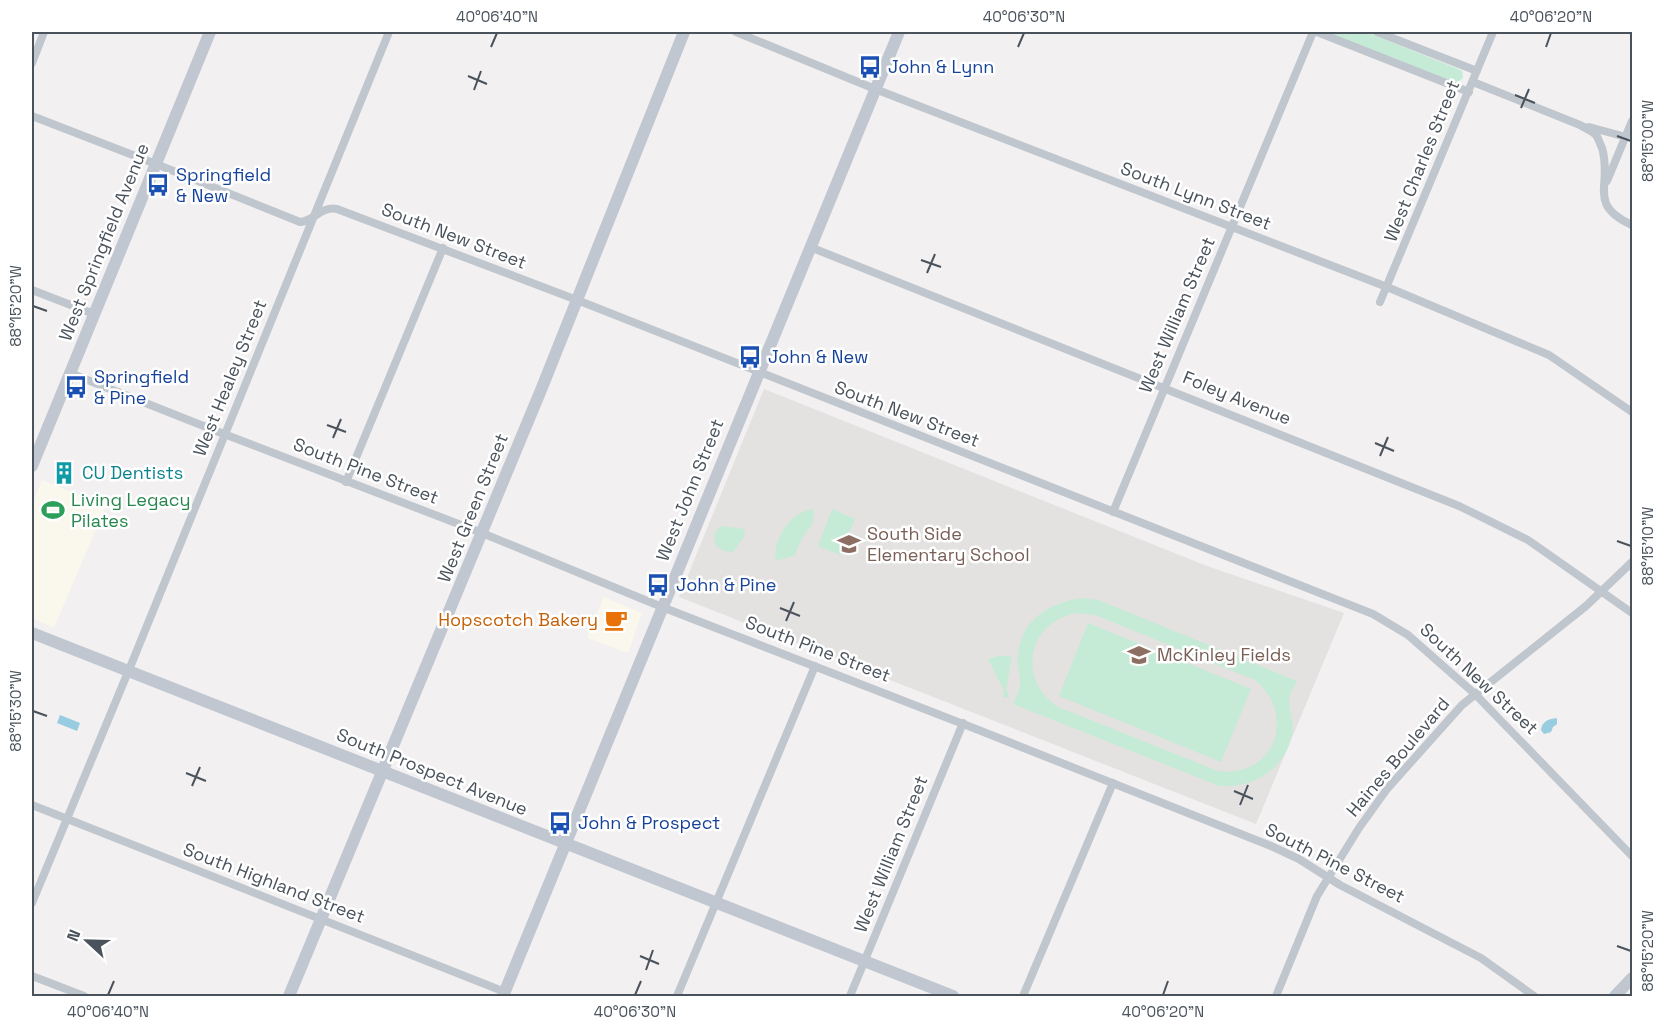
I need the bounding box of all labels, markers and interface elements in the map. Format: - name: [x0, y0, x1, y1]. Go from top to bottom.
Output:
- text: 40°06'40"N: [456, 7, 538, 26]
- text: 40°06'30"N: [983, 7, 1065, 26]
- text: 40°06'20"N: [1510, 7, 1592, 26]
- bus stop icon: John & Lynn: [857, 54, 883, 80]
- place label: John & Lynn: [888, 55, 994, 78]
- street label: West Charles Street: [1379, 77, 1464, 245]
- text: 88°15'00"W: [1638, 100, 1657, 182]
- street label: West Springfield Avenue: [53, 140, 154, 344]
- street label: South Lynn Street: [1118, 156, 1275, 235]
- place label: Springfield & New: [176, 163, 271, 207]
- bus stop icon: Springfield & New: [145, 172, 171, 198]
- street label: South New Street: [378, 197, 530, 274]
- street label: West William Street: [1133, 233, 1220, 396]
- text: 88°15'20"W: [6, 265, 25, 347]
- street label: West Healey Street: [188, 296, 271, 459]
- bus stop icon: John & New: [737, 344, 763, 370]
- place label: John & New: [768, 345, 868, 368]
- place label: Springfield & Pine: [94, 365, 189, 409]
- street label: Foley Avenue: [1180, 365, 1295, 430]
- bus stop icon: Springfield & Pine: [63, 374, 89, 400]
- street label: South New Street: [831, 375, 983, 452]
- street label: West John Street: [651, 415, 729, 564]
- street label: West Green Street: [432, 430, 513, 586]
- street label: South Pine Street: [290, 432, 442, 509]
- building icon: CU Dentists: [51, 460, 77, 486]
- place label: CU Dentists: [82, 461, 183, 484]
- place label: Living Legacy Pilates: [71, 488, 190, 532]
- sports icon: Living Legacy Pilates: [40, 497, 66, 523]
- text: 88°15'10"W: [1638, 507, 1657, 585]
- place label: South Side Elementary School: [867, 522, 1030, 566]
- school or university icon: South Side Elementary School: [836, 531, 862, 557]
- bus stop icon: John & Pine: [645, 572, 671, 598]
- place label: John & Pine: [676, 573, 776, 596]
- cafe icon: Hopscotch Bakery: [603, 607, 629, 633]
- place label: Hopscotch Bakery: [438, 608, 598, 631]
- street label: South Pine Street: [742, 610, 894, 687]
- street label: South New Street: [1415, 618, 1543, 739]
- school or university icon: McKinley Fields: [1126, 642, 1152, 668]
- place label: McKinley Fields: [1157, 643, 1291, 666]
- text: 88°15'30"W: [6, 670, 25, 752]
- street label: Haines Boulevard: [1341, 692, 1454, 821]
- street label: South Prospect Avenue: [333, 723, 531, 820]
- street label: West William Street: [849, 772, 932, 936]
- bus stop icon: John & Prospect: [547, 810, 573, 836]
- place label: John & Prospect: [578, 811, 720, 834]
- street label: South Pine Street: [1262, 817, 1409, 908]
- street label: South Highland Street: [180, 837, 368, 928]
- text: 88°15'20"W: [1638, 910, 1657, 992]
- north arrow: [57, 911, 117, 971]
- text: N: [62, 927, 85, 944]
- text: 40°06'40"N: [67, 1002, 149, 1021]
- text: 40°06'30"N: [594, 1002, 676, 1021]
- text: 40°06'20"N: [1122, 1002, 1204, 1021]

